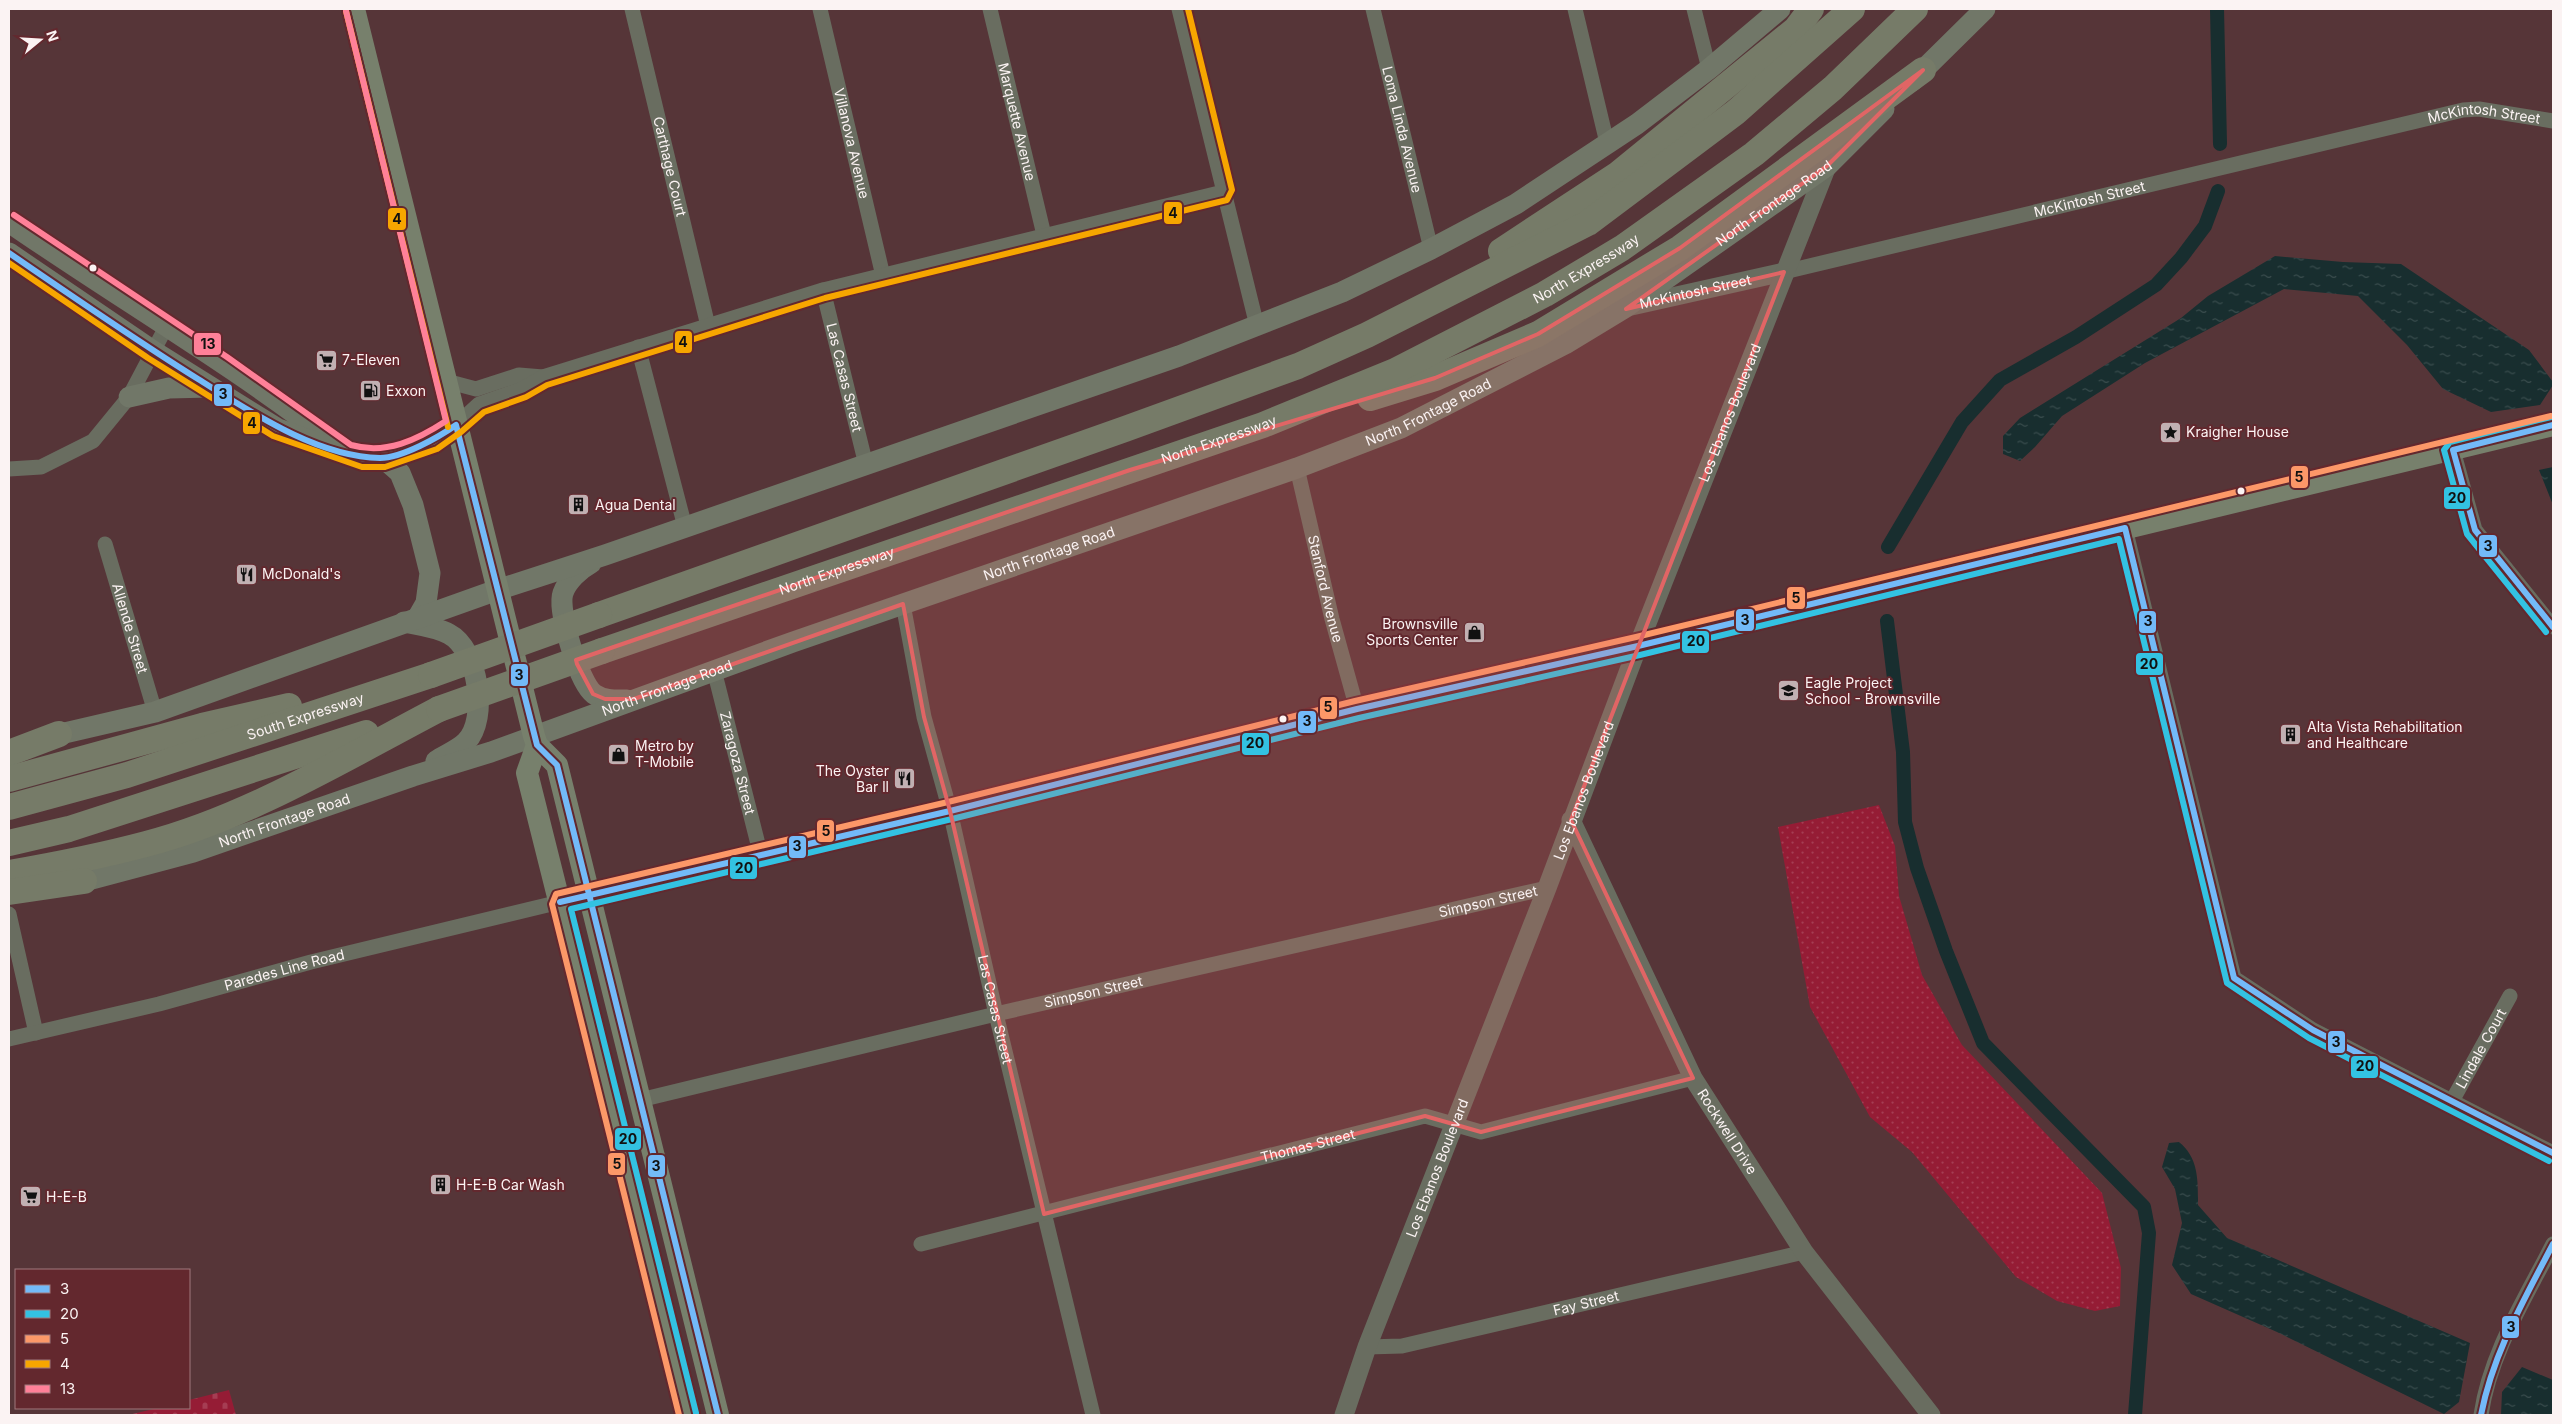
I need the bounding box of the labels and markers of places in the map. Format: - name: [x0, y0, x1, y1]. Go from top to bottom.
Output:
- unlabelled marker: [88, 263, 98, 273]
- supermarket icon: 7-Eleven: [314, 348, 338, 372]
- place label: 7-Eleven: [342, 351, 400, 368]
- fuel station icon: Exxon: [358, 379, 382, 403]
- place label: Exxon: [386, 382, 426, 399]
- place icon: Kraigher House: [2158, 420, 2182, 444]
- place label: Kraigher House: [2186, 423, 2289, 440]
- unlabelled marker: [2236, 486, 2246, 496]
- building icon: Agua Dental: [567, 493, 591, 517]
- place label: Agua Dental: [595, 496, 676, 513]
- restaurant icon: McDonald's: [234, 562, 258, 586]
- place label: McDonald's: [262, 565, 341, 582]
- place label: Brownsville Sports Center: [1366, 615, 1458, 648]
- shop icon: Brownsville Sports Center: [1462, 620, 1486, 644]
- place label: Eagle Project School - Brownsville: [1805, 674, 1940, 707]
- school or university icon: Eagle Project School - Brownsville: [1777, 679, 1801, 703]
- unlabelled marker: [1278, 714, 1288, 724]
- place label: Alta Vista Rehabilitation and Healthcare: [2307, 718, 2463, 751]
- building icon: Alta Vista Rehabilitation and Healthcare: [2279, 723, 2303, 747]
- place label: Metro by T-Mobile: [635, 737, 694, 770]
- shop icon: Metro by T-Mobile: [607, 742, 631, 766]
- place label: The Oyster Bar ll: [816, 762, 889, 795]
- restaurant icon: The Oyster Bar ll: [893, 767, 917, 791]
- building icon: H-E-B Car Wash: [428, 1173, 452, 1197]
- place label: H-E-B Car Wash: [456, 1176, 565, 1193]
- supermarket icon: H-E-B: [18, 1185, 42, 1209]
- place label: H-E-B: [46, 1188, 87, 1205]

